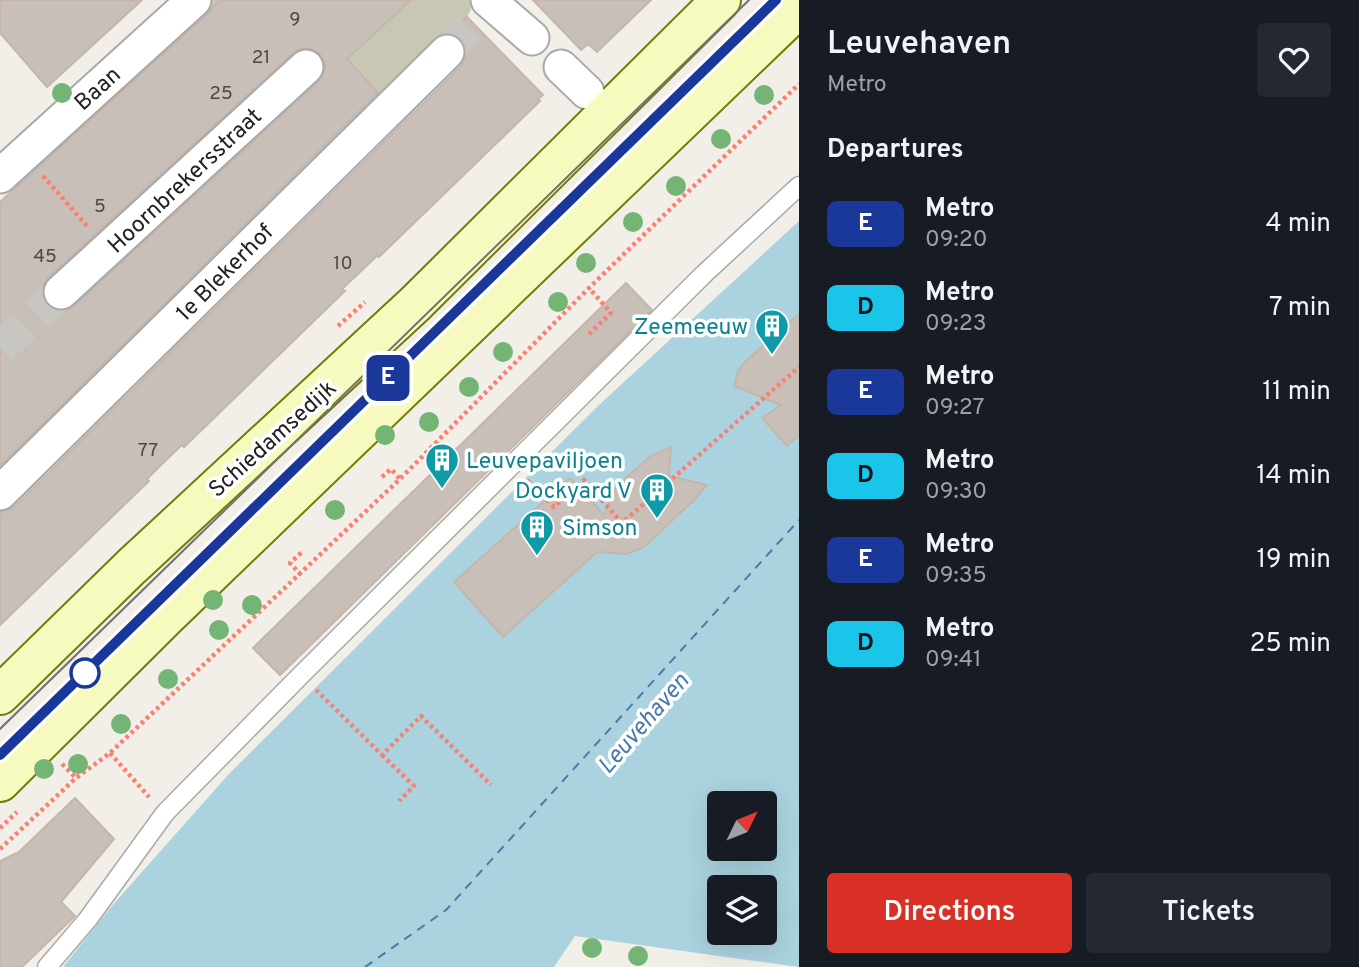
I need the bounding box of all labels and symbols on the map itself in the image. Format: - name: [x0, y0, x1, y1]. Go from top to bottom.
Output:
- house number: 9: [289, 8, 301, 32]
- house number: 21: [252, 46, 270, 70]
- street label: Baan: [69, 61, 128, 118]
- house number: 25: [209, 82, 233, 106]
- street label: Hoornbrekersstraat: [102, 103, 269, 261]
- house number: 5: [94, 195, 106, 219]
- street label: 1e Blekerhof: [171, 219, 281, 329]
- house number: 45: [33, 245, 57, 269]
- house number: 10: [333, 252, 353, 276]
- building icon: Zeemeeuw: [753, 307, 791, 356]
- place label: Zeemeeuw: [634, 314, 748, 343]
- line badge: E: [365, 355, 411, 401]
- street label: Schiedamsedijk: [204, 375, 344, 505]
- house number: 77: [138, 439, 158, 463]
- building icon: Leuvepaviljoen: [423, 441, 461, 490]
- place label: Leuvepaviljoen: [466, 448, 623, 477]
- building icon: Dockyard V: [638, 471, 676, 520]
- place label: Dockyard V: [515, 478, 632, 507]
- building icon: Simson: [518, 508, 556, 557]
- place label: Simson: [562, 515, 637, 544]
- unlabelled marker: [70, 658, 100, 688]
- water label: Leuvehaven: [592, 668, 697, 781]
- north arrow: [707, 791, 777, 861]

